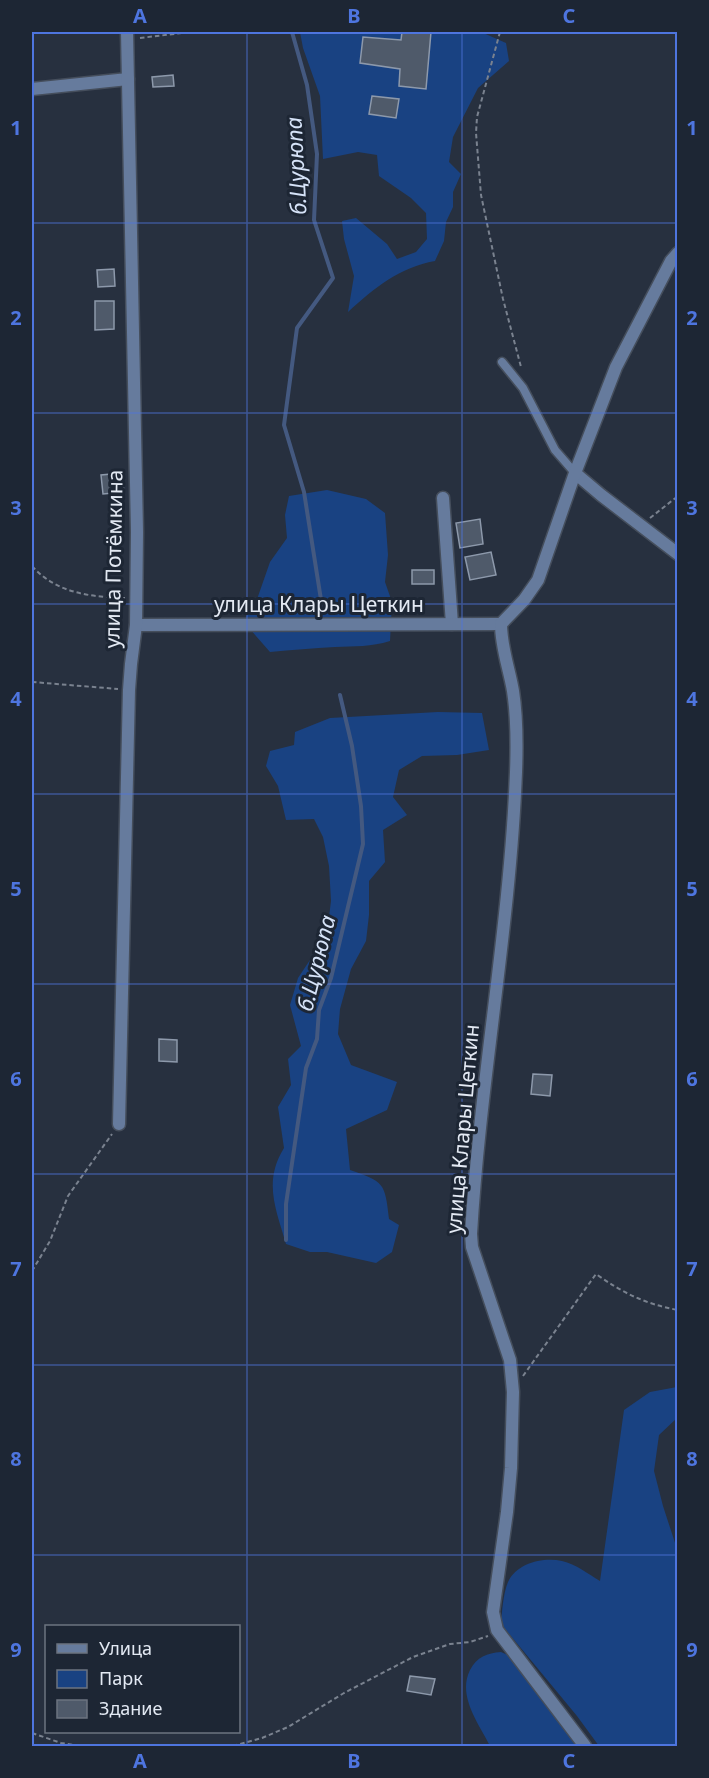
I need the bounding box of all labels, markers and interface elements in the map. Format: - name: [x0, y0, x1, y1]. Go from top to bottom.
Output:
- text: A: [133, 2, 147, 29]
- text: B: [347, 2, 361, 29]
- text: C: [563, 2, 576, 29]
- text: 1: [10, 114, 22, 141]
- text: 1: [686, 114, 698, 141]
- water label: б.Цурюпа: [277, 116, 313, 216]
- text: 2: [10, 304, 22, 331]
- text: 2: [686, 304, 698, 331]
- street label: улица Потёмкина: [97, 469, 129, 649]
- text: 3: [10, 494, 22, 521]
- text: 3: [686, 494, 698, 521]
- street label: улица Клары Цеткин: [214, 590, 424, 618]
- text: 4: [10, 685, 22, 712]
- text: 4: [686, 685, 698, 712]
- text: 5: [10, 875, 22, 902]
- text: 5: [686, 875, 698, 902]
- water label: б.Цурюпа: [289, 911, 341, 1014]
- street label: улица Клары Цеткин: [439, 1023, 485, 1235]
- text: 6: [10, 1065, 22, 1092]
- text: 6: [686, 1065, 698, 1092]
- text: 7: [10, 1255, 22, 1282]
- text: 7: [686, 1255, 698, 1282]
- text: 8: [10, 1445, 22, 1472]
- text: 8: [686, 1445, 698, 1472]
- legend: [45, 1625, 240, 1733]
- text: 9: [10, 1636, 22, 1663]
- text: Улица: [99, 1636, 152, 1660]
- text: 9: [686, 1636, 698, 1663]
- text: Парк: [99, 1666, 143, 1690]
- text: Здание: [99, 1696, 163, 1720]
- text: A: [133, 1747, 147, 1774]
- text: B: [347, 1747, 361, 1774]
- text: C: [563, 1747, 576, 1774]

